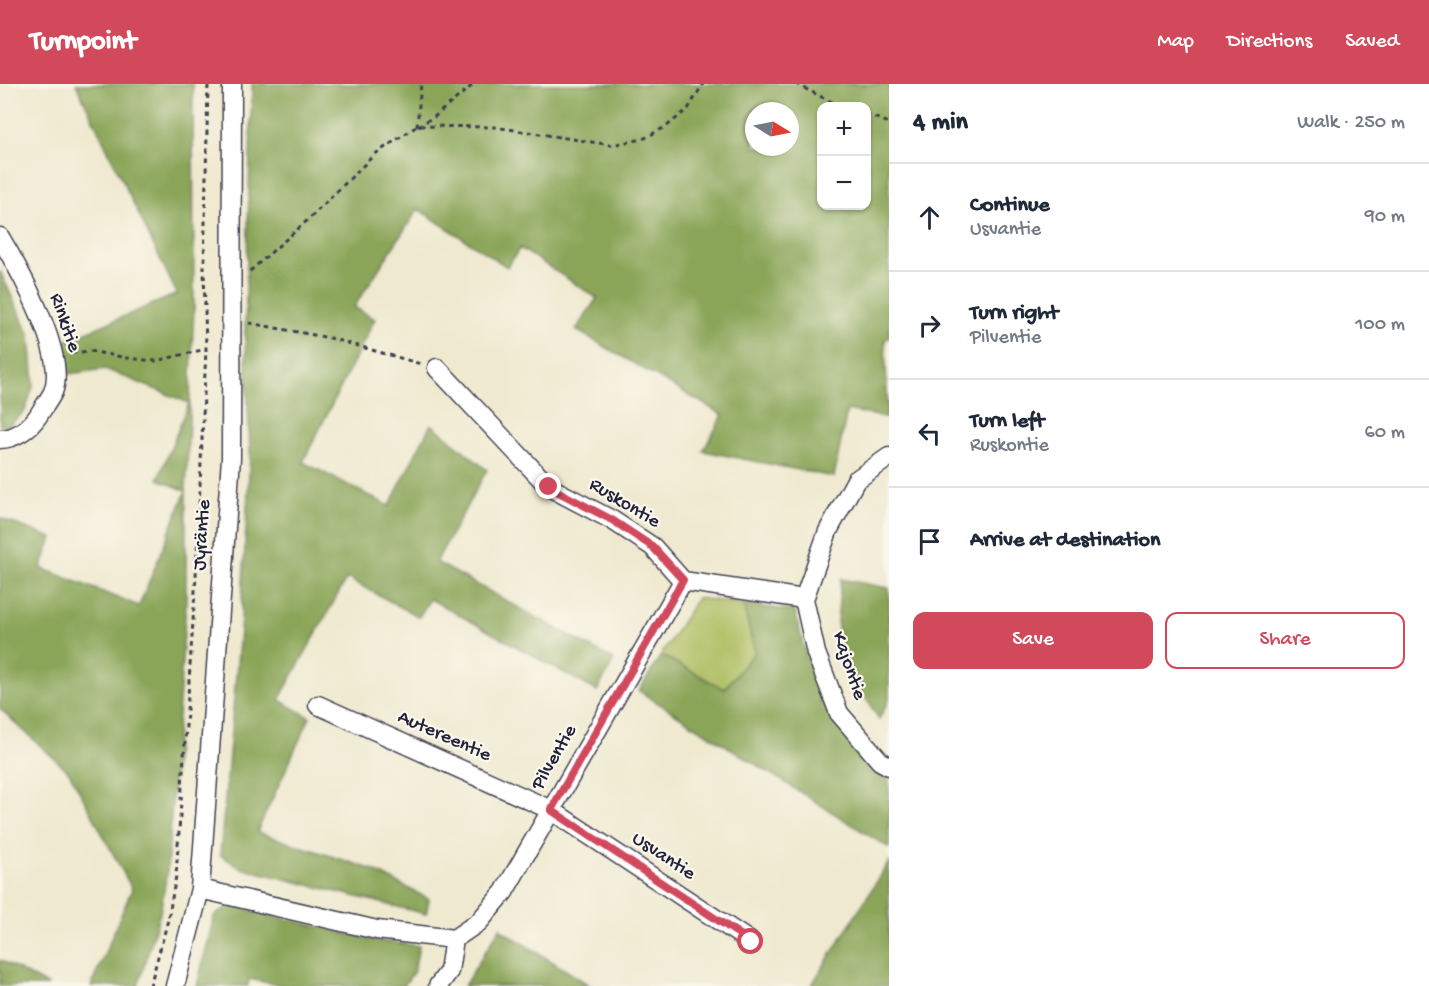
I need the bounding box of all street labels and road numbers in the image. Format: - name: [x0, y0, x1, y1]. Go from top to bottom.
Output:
- street label: Rinkitie: [43, 291, 85, 356]
- street label: Ruskontie: [584, 474, 664, 535]
- street label: Jyräntie: [189, 498, 217, 571]
- street label: Kajontie: [826, 629, 871, 704]
- street label: Autereentie: [394, 706, 495, 768]
- street label: Pilventie: [527, 721, 583, 795]
- street label: Usvantie: [627, 828, 700, 886]

